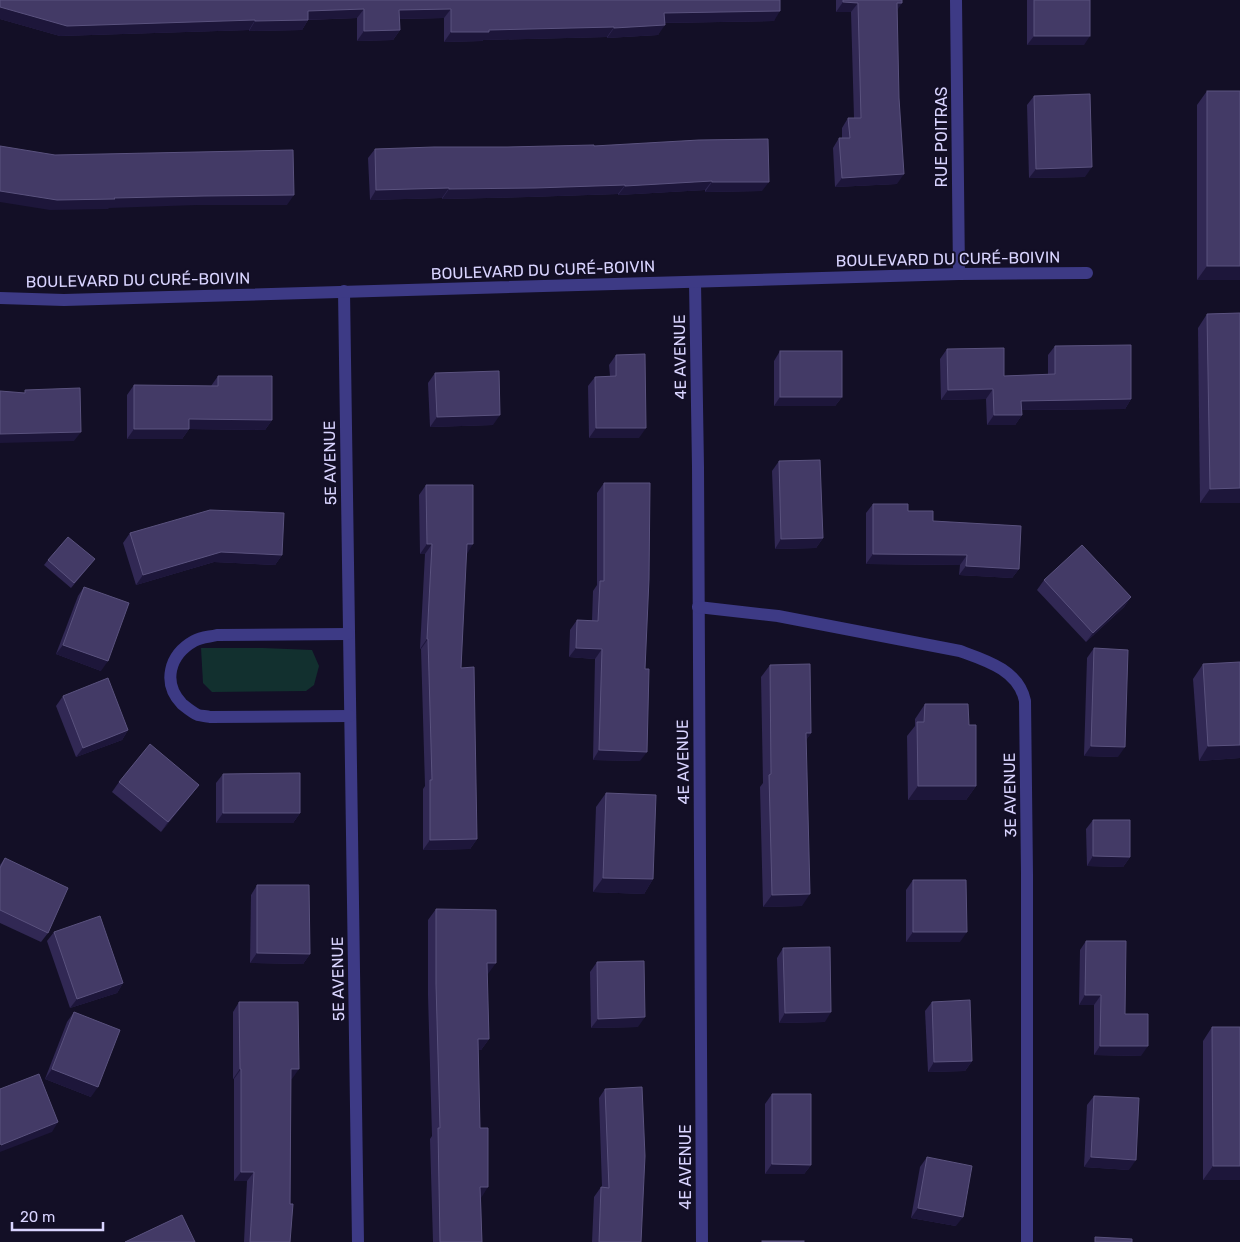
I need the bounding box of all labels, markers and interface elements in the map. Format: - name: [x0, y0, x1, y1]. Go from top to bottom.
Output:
- street label: RUE POITRAS: [932, 86, 951, 188]
- street label: BOULEVARD DU CURÉ-BOIVIN: [836, 248, 1060, 270]
- street label: BOULEVARD DU CURÉ-BOIVIN: [430, 257, 656, 283]
- street label: BOULEVARD DU CURÉ-BOIVIN: [26, 269, 250, 291]
- street label: 4E AVENUE: [670, 314, 690, 400]
- street label: 5E AVENUE: [320, 420, 340, 506]
- street label: 4E AVENUE: [673, 719, 693, 805]
- street label: 3E AVENUE: [1000, 752, 1020, 838]
- street label: 5E AVENUE: [328, 936, 348, 1022]
- street label: 4E AVENUE: [676, 1124, 695, 1210]
- scale bar: [12, 1200, 104, 1232]
- text: 20 m: [20, 1208, 55, 1226]

